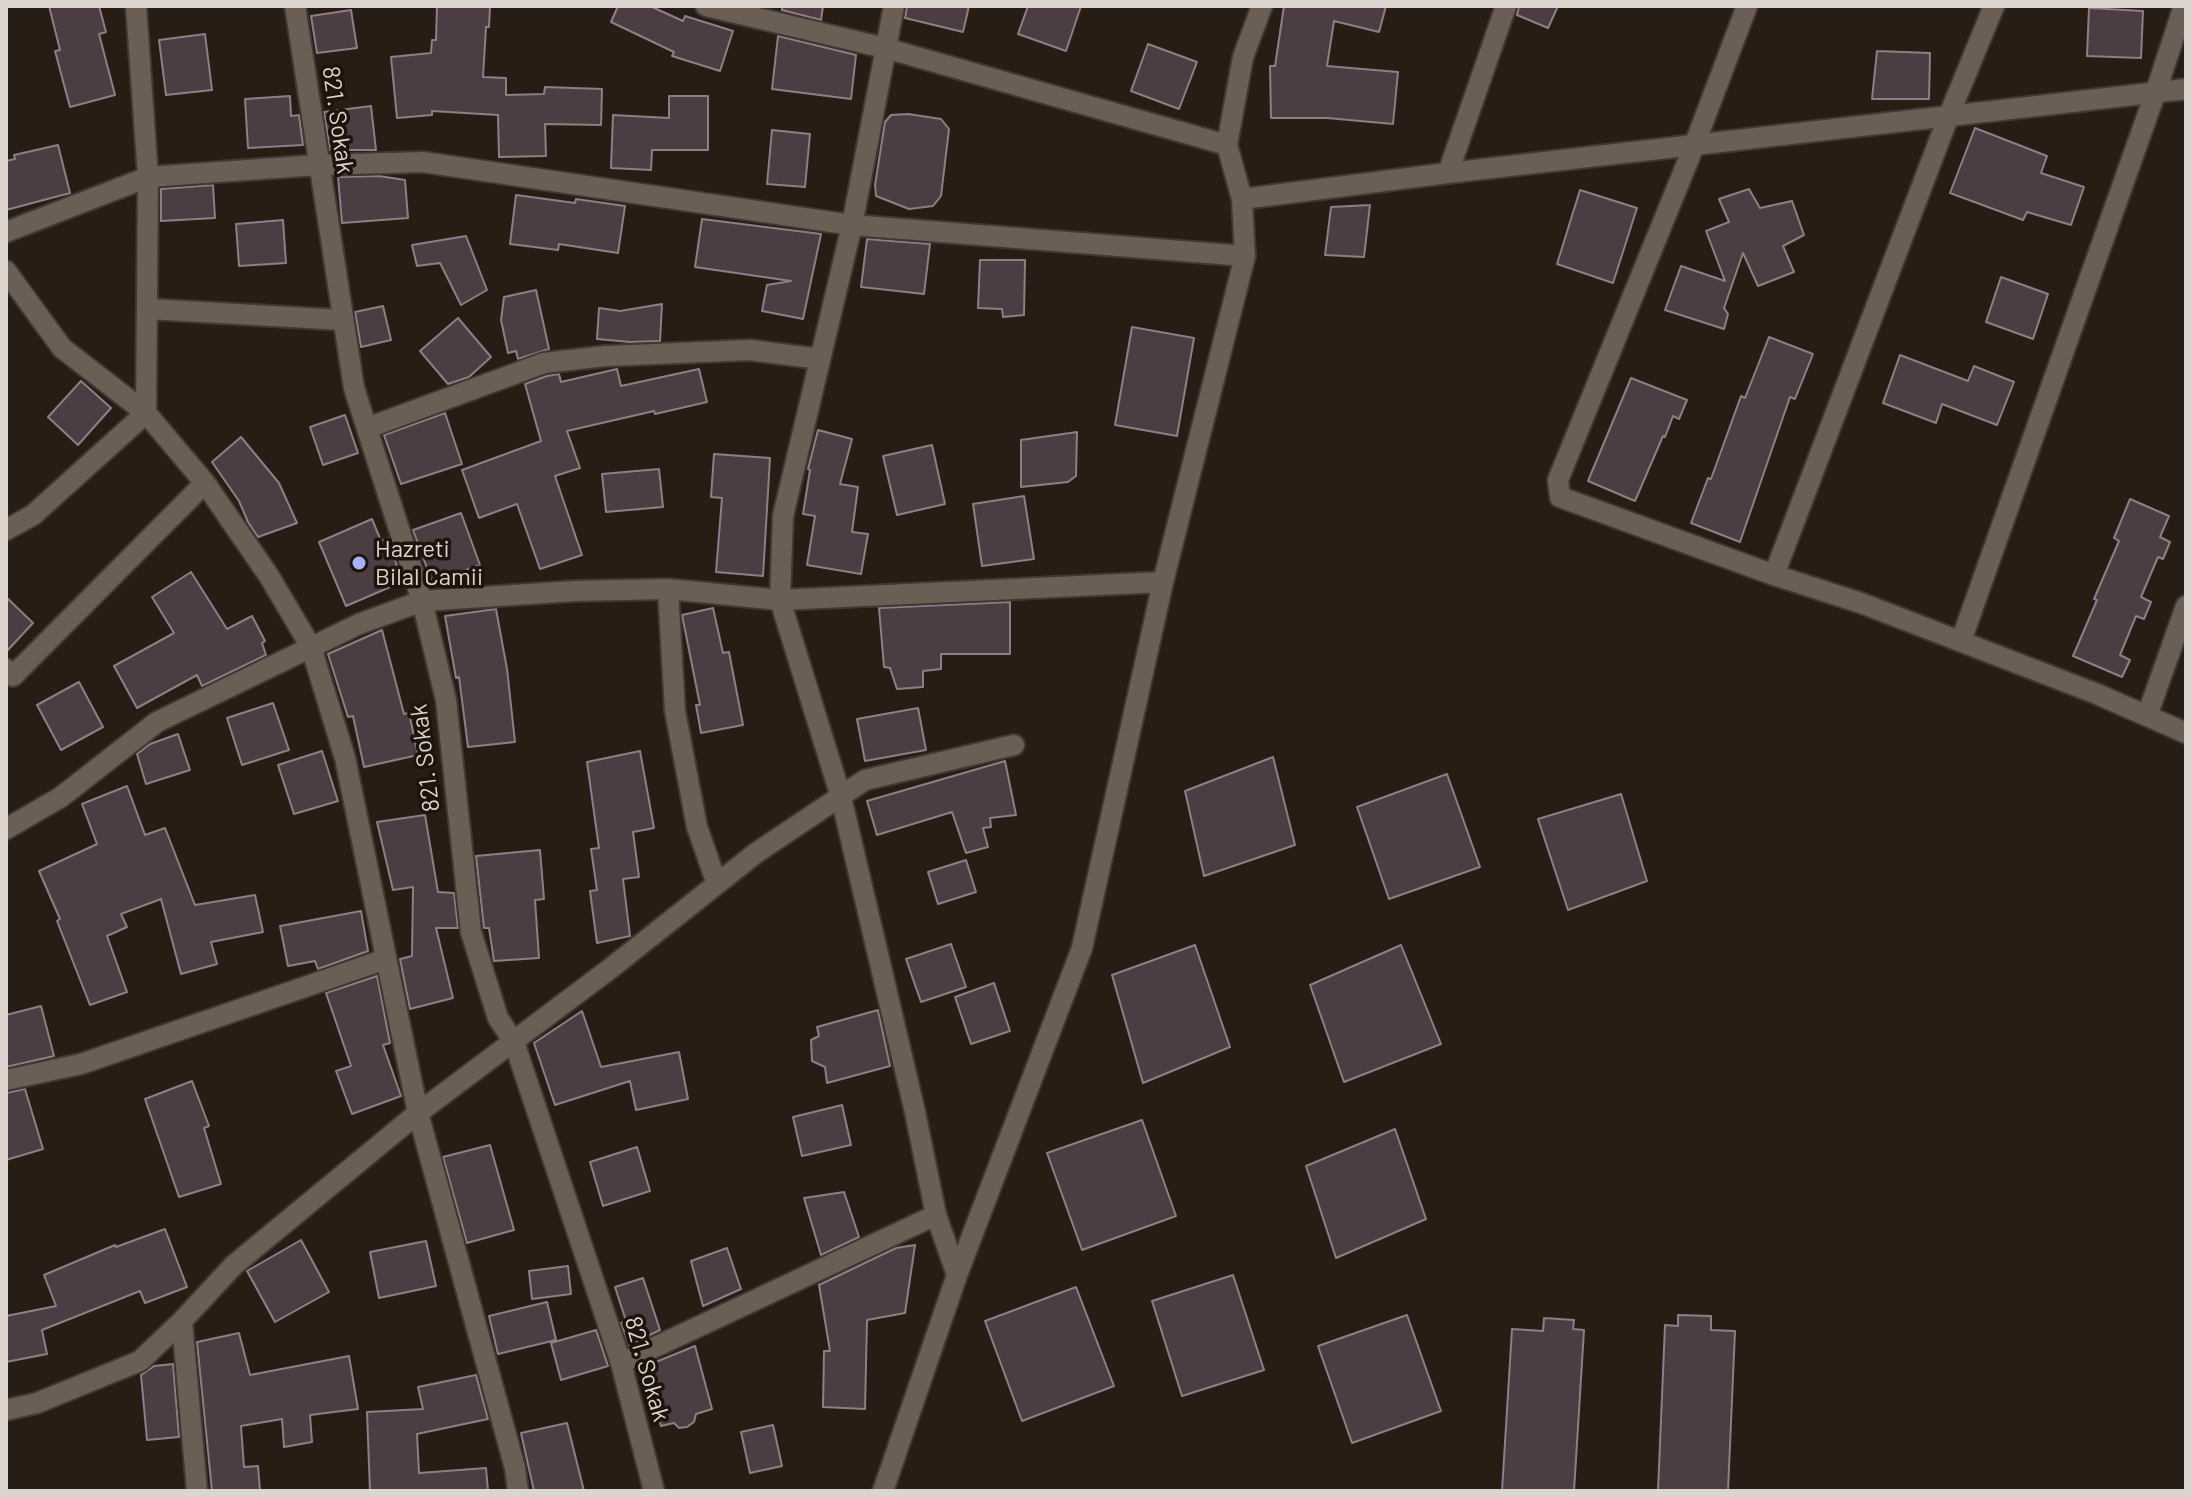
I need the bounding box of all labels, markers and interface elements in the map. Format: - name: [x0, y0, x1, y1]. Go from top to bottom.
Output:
- street label: 821. Sokak: [316, 64, 360, 176]
- place label: Hazreti Bilal Camii: [375, 535, 483, 591]
- marker: Hazreti Bilal Camii: [350, 554, 368, 572]
- street label: 821. Sokak: [404, 703, 446, 813]
- street label: 821. Sokak: [618, 1313, 676, 1425]

